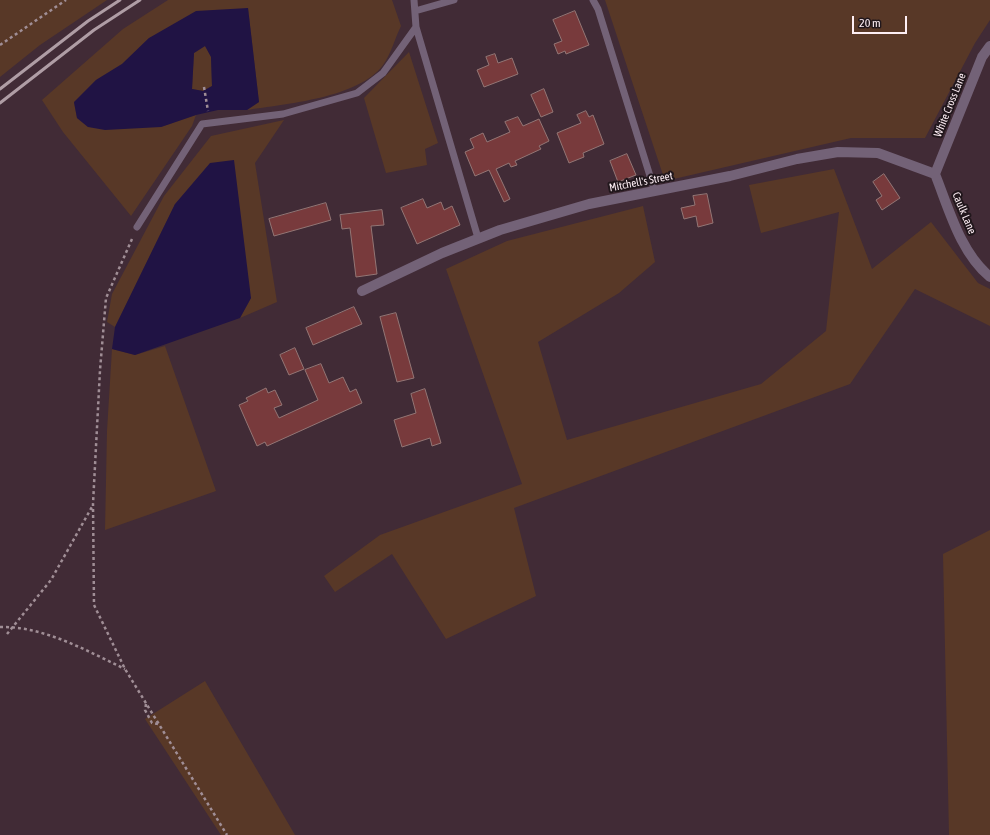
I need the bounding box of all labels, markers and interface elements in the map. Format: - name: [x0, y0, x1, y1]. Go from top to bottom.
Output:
- scale bar: [854, 8, 909, 34]
- text: 20 m: [859, 16, 881, 30]
- street label: White Cross Lane: [931, 71, 969, 139]
- street label: Mitchell's Street: [608, 169, 674, 195]
- street label: Caulk Lane: [949, 190, 979, 236]

